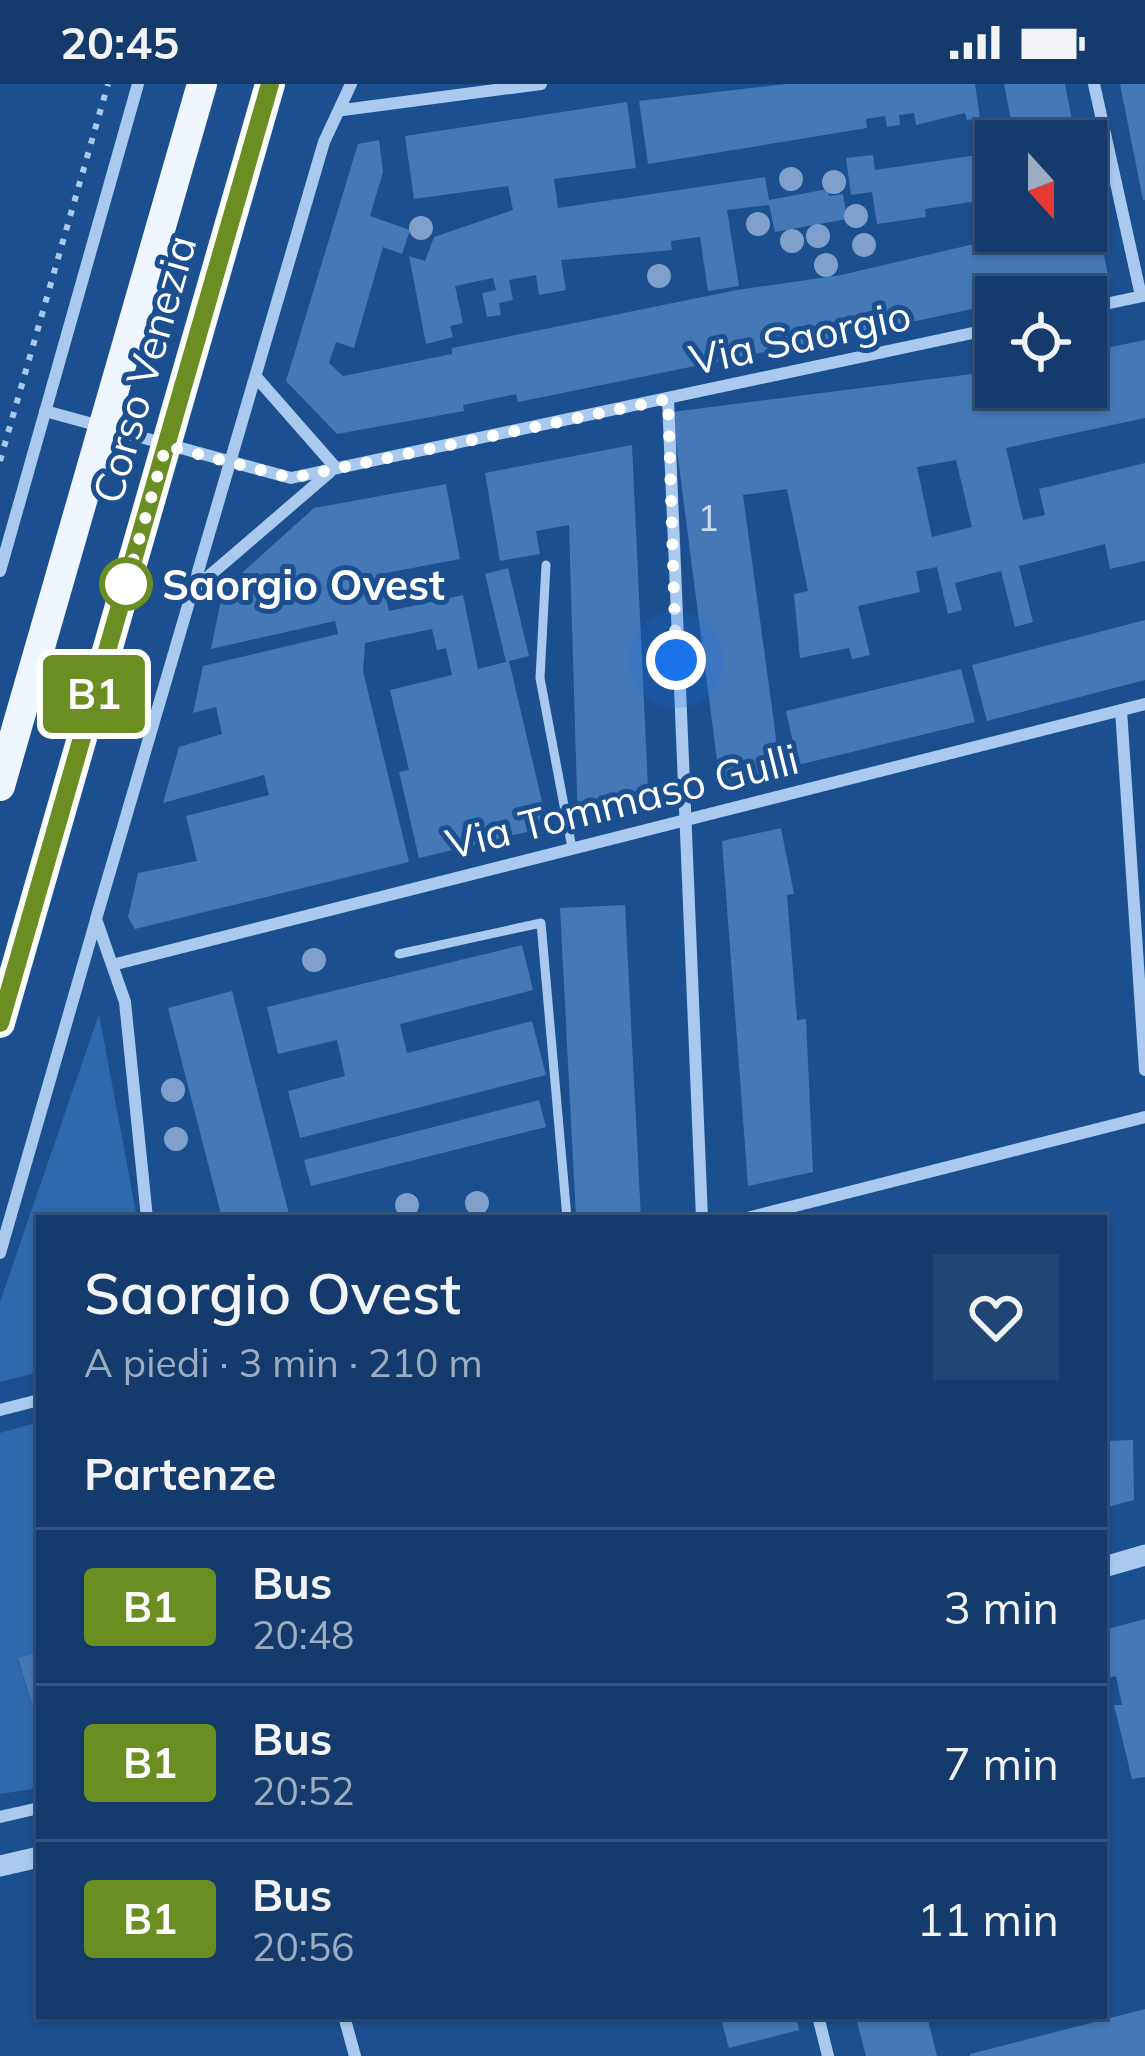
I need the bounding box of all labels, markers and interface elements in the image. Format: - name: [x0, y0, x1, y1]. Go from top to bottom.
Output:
- text: 20:45: [60, 14, 179, 70]
- north arrow: [975, 120, 1107, 252]
- map controls: [975, 120, 1107, 408]
- street label: Corso Venezia: [80, 229, 208, 509]
- button: locate: [975, 276, 1107, 408]
- street label: Via Saorgio: [684, 288, 916, 386]
- house number: 1: [697, 495, 719, 540]
- place label: Saorgio Ovest: [162, 558, 445, 611]
- marker: Saorgio Ovest: [101, 559, 151, 609]
- your location: [646, 630, 706, 690]
- line badge: B1: [40, 655, 148, 733]
- text: B1: [67, 667, 121, 720]
- street label: Via Tommaso Gulli: [440, 732, 804, 870]
- button: heart: [933, 1254, 1059, 1380]
- text: Saorgio Ovest: [84, 1257, 461, 1328]
- text: A piedi · 3 min · 210 m: [84, 1338, 483, 1387]
- text: Partenze: [84, 1445, 276, 1501]
- text: Bus: [252, 1554, 332, 1610]
- text: 3 min: [944, 1579, 1059, 1635]
- text: B1: [123, 1580, 177, 1633]
- text: 20:48: [252, 1610, 355, 1659]
- text: Bus: [252, 1710, 332, 1766]
- text: 7 min: [944, 1735, 1059, 1791]
- text: B1: [123, 1736, 177, 1789]
- text: 20:52: [252, 1766, 355, 1815]
- text: Bus: [252, 1866, 332, 1922]
- text: 11 min: [917, 1891, 1059, 1947]
- text: B1: [123, 1892, 177, 1945]
- text: 20:56: [252, 1922, 355, 1971]

